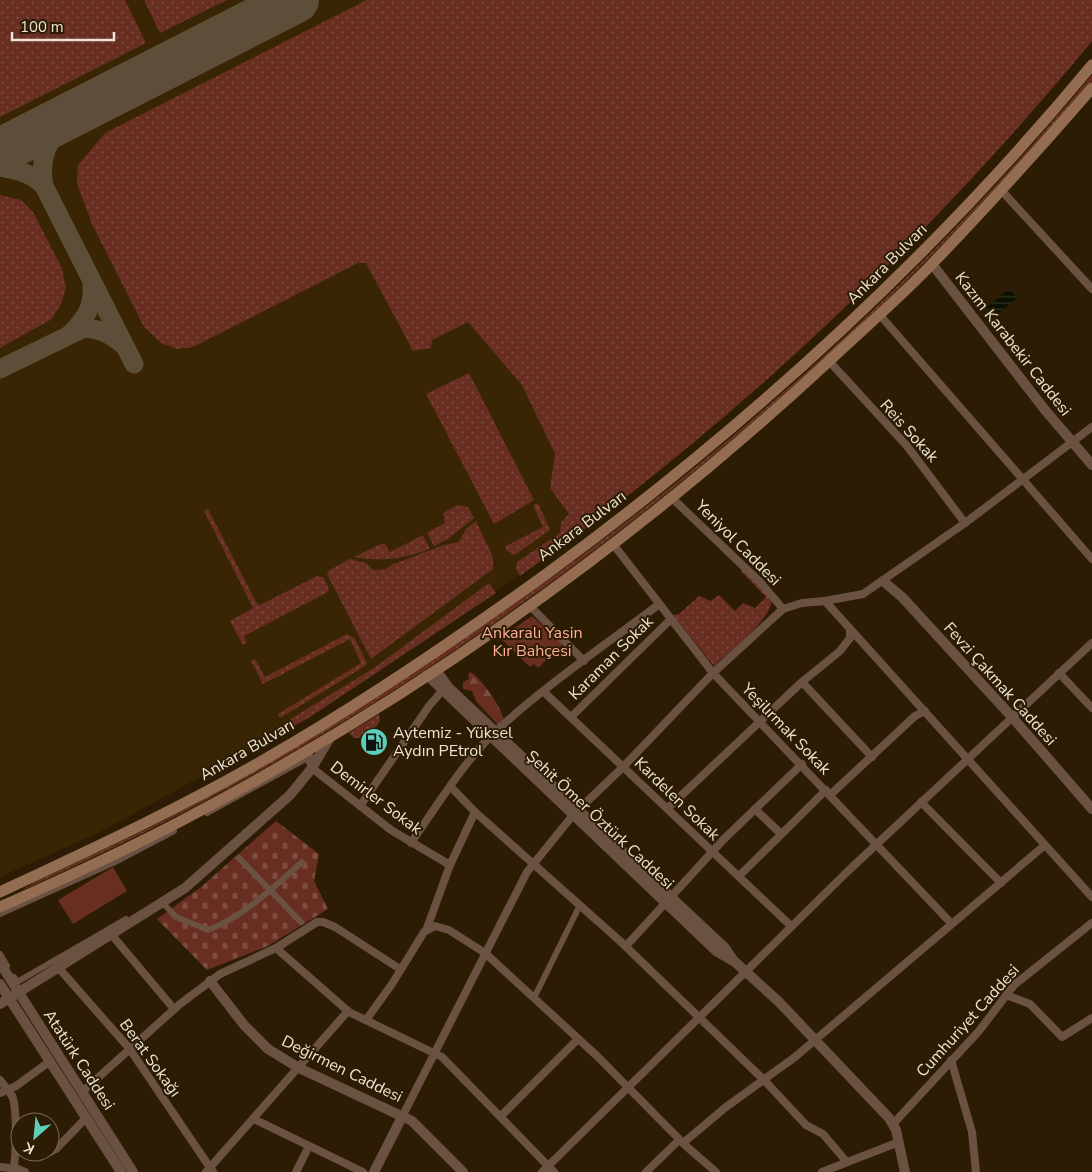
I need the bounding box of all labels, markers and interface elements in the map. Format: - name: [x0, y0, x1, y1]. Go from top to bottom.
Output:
- scale bar: [12, 10, 115, 42]
- text: 100 m: [20, 17, 64, 37]
- street label: Ankara Bulvarı: [842, 219, 932, 309]
- street label: Kazım Karabekir Caddesi: [950, 267, 1076, 421]
- street label: Reis Sokak: [875, 395, 944, 468]
- street label: Ankara Bulvarı: [533, 485, 631, 567]
- street label: Yeniyol Caddesi: [690, 495, 786, 591]
- street label: Karaman Sokak: [564, 610, 659, 705]
- street label: Fevzi Çakmak Caddesi: [939, 618, 1061, 750]
- park label: Ankaralı Yasin Kır Bahçesi: [481, 622, 583, 662]
- street label: Yeşilırmak Sokak: [736, 678, 836, 780]
- street label: Ankara Bulvarı: [196, 714, 298, 786]
- place label: Aytemiz - Yüksel Aydın PEtrol: [393, 722, 513, 762]
- fuel station icon: Aytemiz - Yüksel Aydın PEtrol: [359, 727, 389, 757]
- street label: Şehit Ömer Öztürk Caddesi: [521, 746, 679, 894]
- street label: Kardelen Sokak: [629, 752, 725, 846]
- street label: Demirler Sokak: [326, 756, 427, 840]
- street label: Cumhuriyet Caddesi: [911, 960, 1025, 1082]
- street label: Atatürk Caddesi: [38, 1006, 120, 1114]
- street label: Berat Sokağı: [114, 1015, 186, 1101]
- street label: Değirmen Caddesi: [278, 1030, 406, 1108]
- north arrow: [10, 1112, 60, 1162]
- text: K: [20, 1137, 38, 1159]

